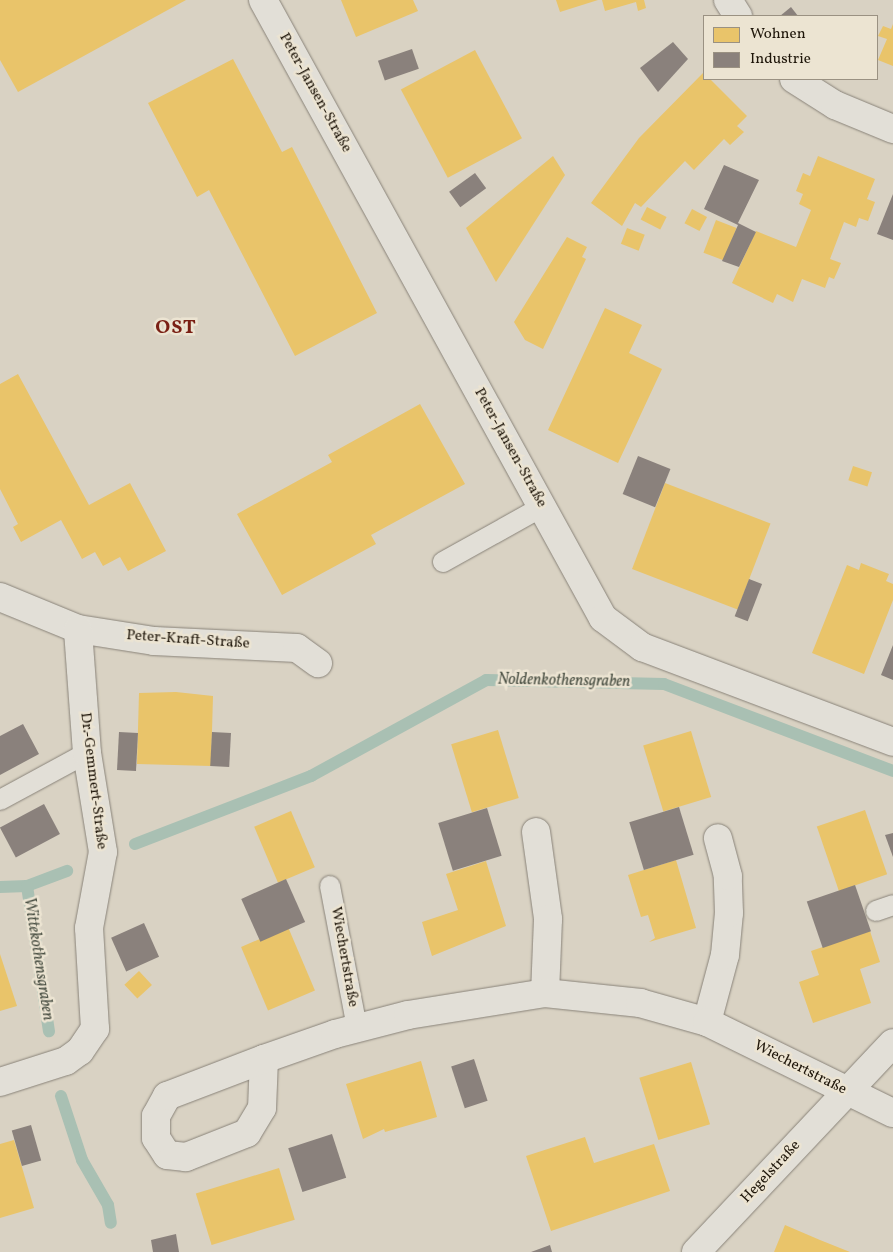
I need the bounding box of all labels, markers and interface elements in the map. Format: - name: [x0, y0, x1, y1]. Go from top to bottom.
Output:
- legend: [703, 15, 878, 80]
- text: Wohnen: [750, 24, 806, 45]
- street label: Peter-Jansen-Straße: [275, 30, 355, 156]
- text: Industrie: [750, 49, 811, 70]
- district label: OST: [155, 316, 197, 340]
- street label: Peter-Jansen-Straße: [470, 385, 550, 511]
- street label: Peter-Kraft-Straße: [126, 627, 250, 653]
- water label: Noldenkothensgraben: [498, 670, 630, 692]
- street label: Dr.-Gemmert-Straße: [76, 711, 110, 851]
- water label: Wittekothensgraben: [19, 896, 57, 1022]
- street label: Wiechertstraße: [326, 905, 362, 1009]
- street label: Wiechertstraße: [751, 1037, 849, 1099]
- street label: Hegelstraße: [737, 1137, 805, 1207]

